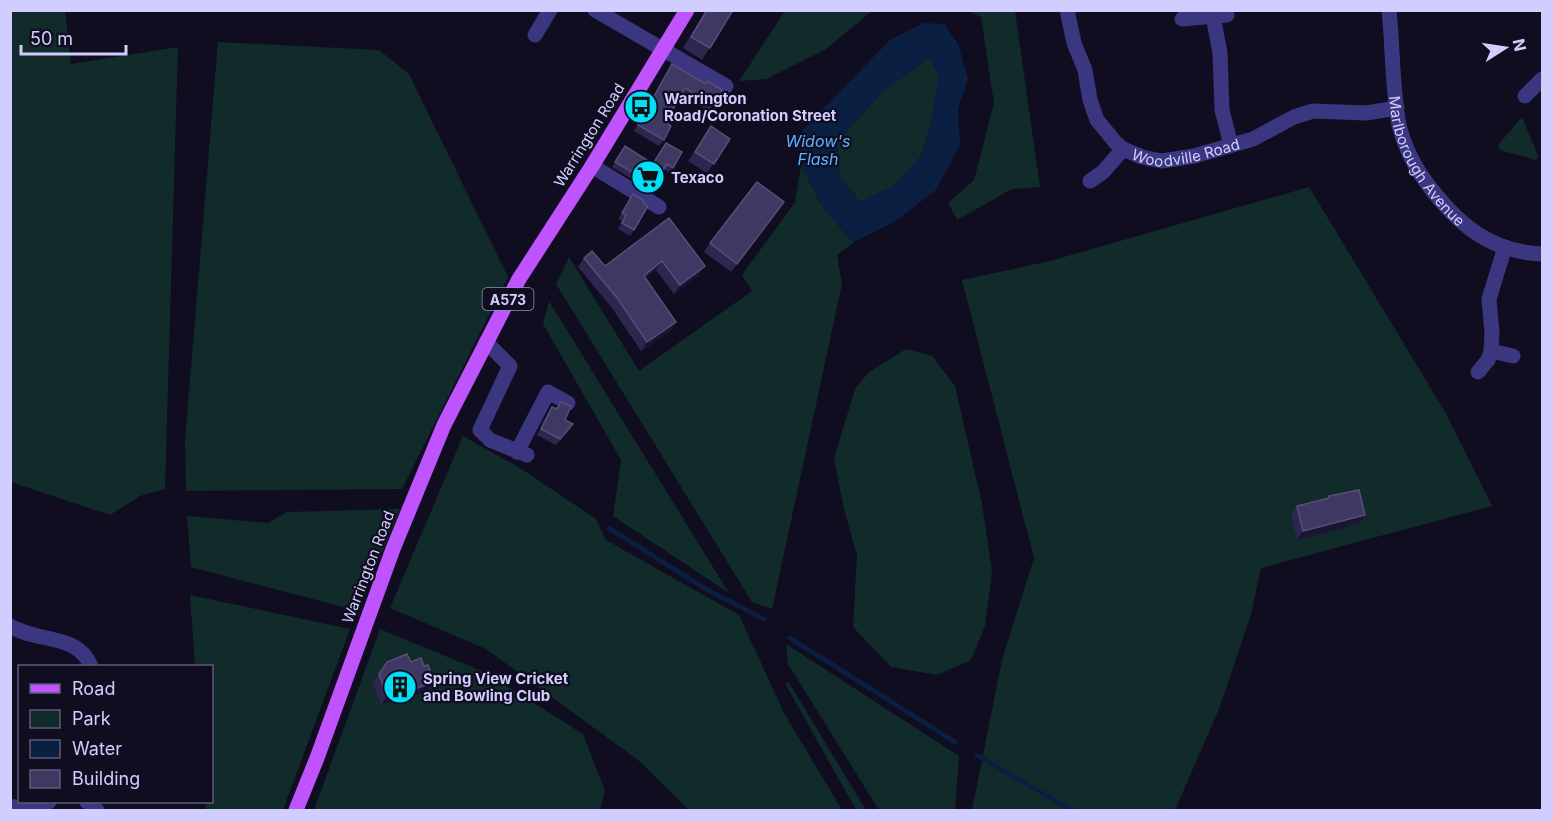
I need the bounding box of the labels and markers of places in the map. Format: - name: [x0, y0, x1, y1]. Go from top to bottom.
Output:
- bus stop icon: Warrington Road/Coronation Street: [623, 89, 659, 125]
- place label: Warrington Road/Coronation Street: [664, 89, 837, 125]
- supermarket icon: Texaco: [630, 159, 666, 195]
- place label: Texaco: [671, 168, 724, 187]
- building icon: Spring View Cricket and Bowling Club: [382, 669, 418, 705]
- place label: Spring View Cricket and Bowling Club: [423, 669, 569, 705]

